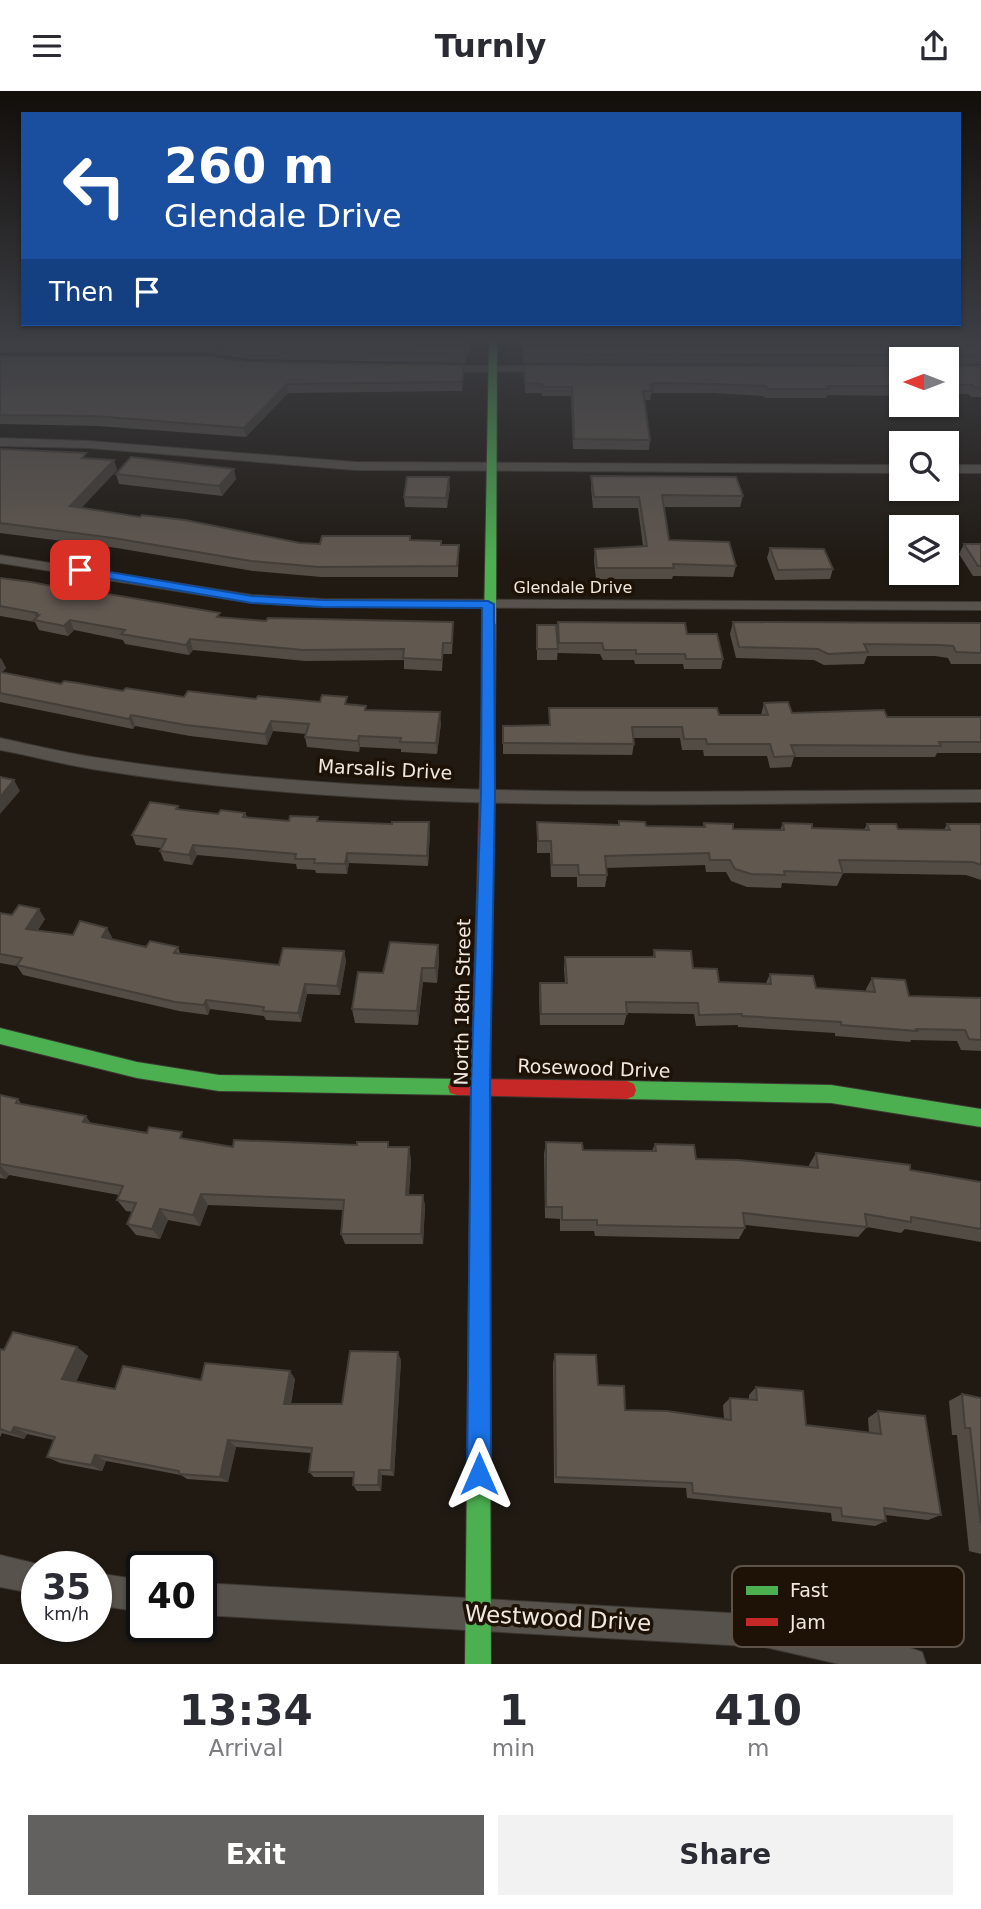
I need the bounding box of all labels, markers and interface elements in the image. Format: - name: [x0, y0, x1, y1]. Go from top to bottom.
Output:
- icon: menu: [28, 27, 66, 65]
- text: Turnly: [435, 27, 546, 65]
- icon: share: [915, 27, 953, 65]
- text: 260 m: [164, 138, 334, 195]
- icon: left: [49, 140, 140, 231]
- text: Glendale Drive: [164, 197, 402, 235]
- icon: arrive: [128, 273, 166, 311]
- text: Then: [49, 277, 114, 307]
- north arrow: [889, 347, 959, 417]
- map controls: [889, 347, 959, 585]
- button: search: [889, 431, 959, 501]
- button: layers: [889, 515, 959, 585]
- pin: [50, 540, 110, 600]
- icon: arrive: [61, 551, 99, 589]
- street label: Glendale Drive: [514, 578, 632, 597]
- street label: Marsalis Drive: [317, 754, 453, 784]
- street label: North 18th Street: [450, 919, 474, 1085]
- street label: Rosewood Drive: [517, 1054, 671, 1082]
- position arrow: [442, 1437, 516, 1511]
- speed limit sign: 40: [126, 1551, 217, 1642]
- legend: [732, 1566, 964, 1647]
- text: 35: [42, 1567, 91, 1607]
- text: Fast: [790, 1579, 828, 1601]
- street label: Westwood Drive: [464, 1600, 652, 1636]
- text: km/h: [44, 1603, 89, 1624]
- text: Jam: [789, 1611, 826, 1633]
- text: 13:34: [179, 1686, 313, 1735]
- text: 1: [499, 1686, 528, 1735]
- text: 410: [714, 1686, 802, 1735]
- text: Arrival: [209, 1735, 283, 1761]
- text: min: [492, 1735, 535, 1761]
- text: m: [747, 1735, 769, 1761]
- button: Exit: [28, 1815, 484, 1895]
- button: Share: [498, 1815, 953, 1895]

